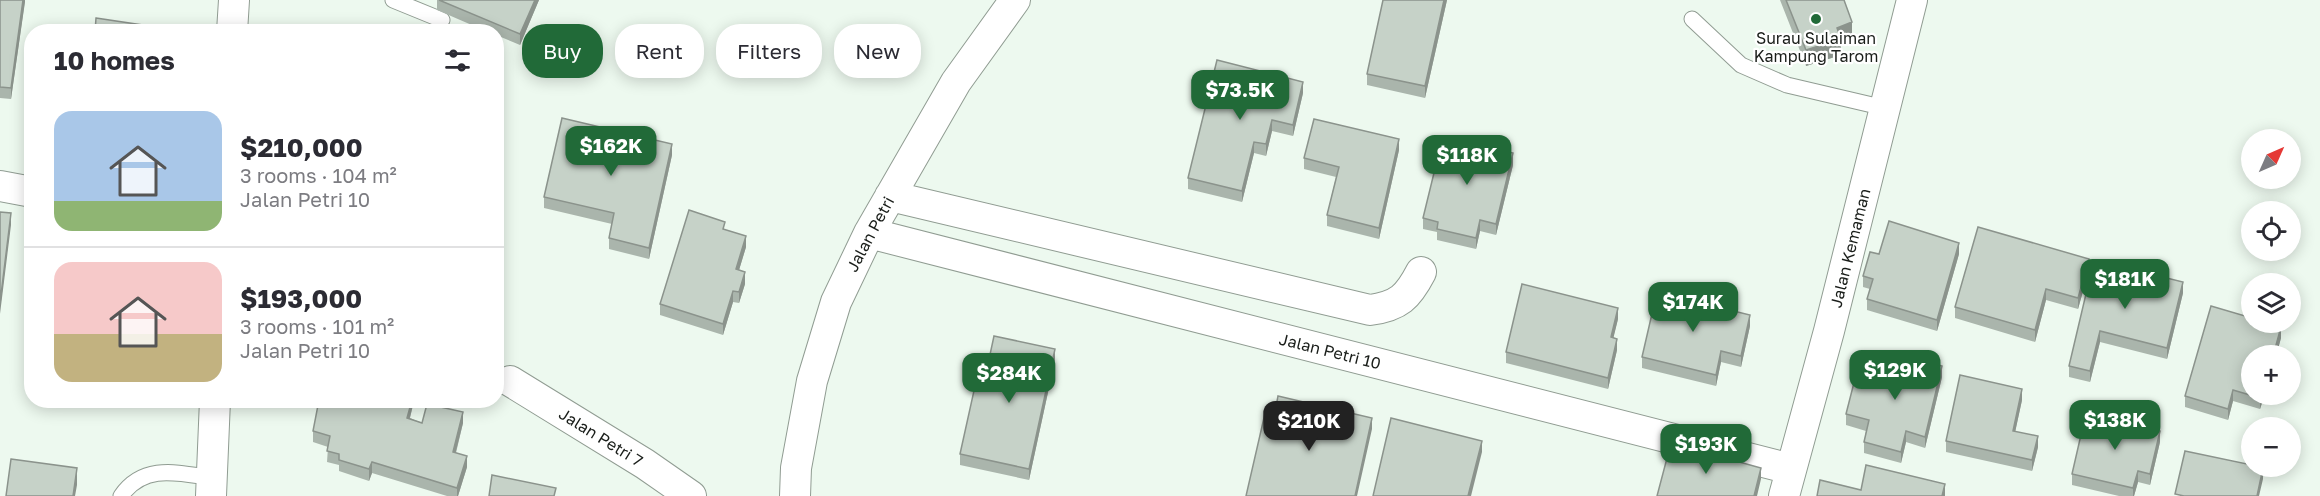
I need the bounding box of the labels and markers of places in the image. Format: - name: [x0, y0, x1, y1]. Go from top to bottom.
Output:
- marker: Surau Sulaiman Kampung Tarom: [1809, 12, 1823, 26]
- place label: Surau Sulaiman Kampung Tarom: [1754, 28, 1878, 66]
- pin: $73.5K: [1191, 70, 1289, 121]
- pin: $162K: [569, 126, 653, 177]
- pin: $118K: [1425, 135, 1509, 186]
- pin: $181K: [2083, 259, 2167, 310]
- pin: $174K: [1651, 282, 1735, 333]
- pin: $129K: [1853, 350, 1937, 401]
- pin: $284K: [967, 353, 1051, 404]
- pin: $138K: [2073, 400, 2157, 451]
- pin: $210K: [1267, 401, 1351, 452]
- pin: $193K: [1664, 424, 1748, 475]

